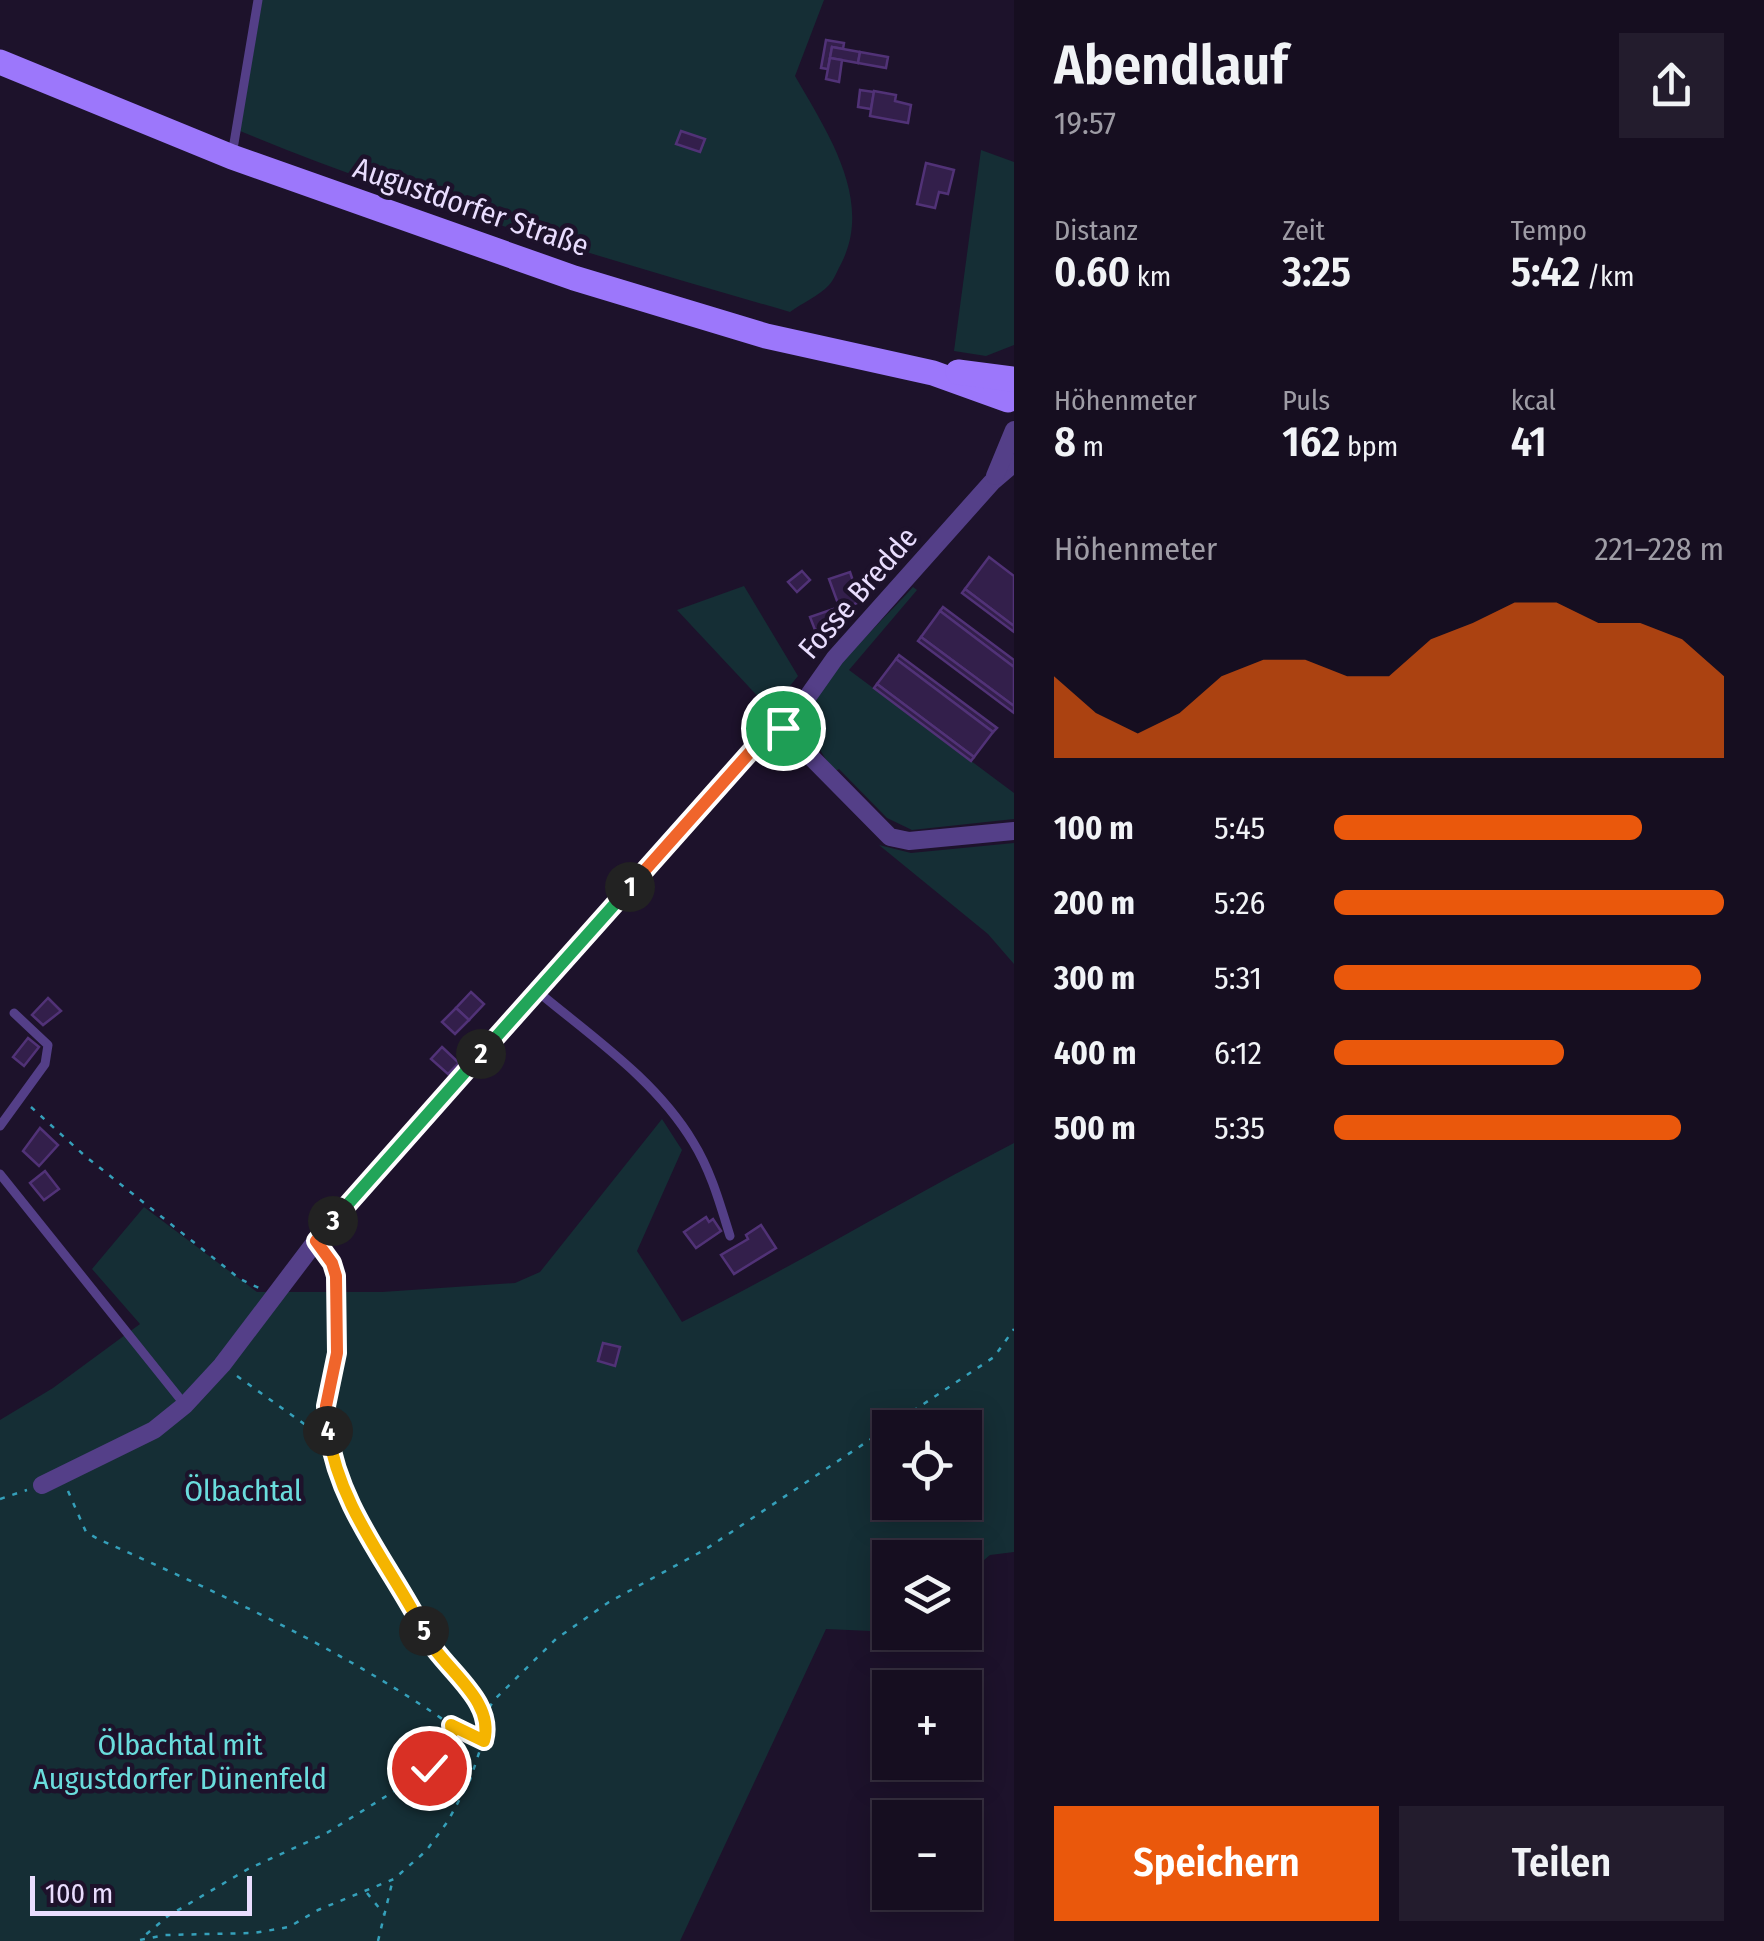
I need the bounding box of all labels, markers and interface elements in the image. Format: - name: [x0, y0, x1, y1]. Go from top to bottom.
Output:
- text: Abendlauf: [1054, 33, 1288, 99]
- button: share: [1619, 33, 1724, 138]
- text: 19:57: [1054, 104, 1116, 142]
- street label: Augustdorfer Straße: [349, 150, 593, 264]
- text: Distanz: [1054, 214, 1138, 247]
- text: Zeit: [1282, 214, 1325, 247]
- text: Tempo: [1511, 214, 1587, 247]
- text: 0.60: [1054, 247, 1130, 297]
- text: 3:25: [1282, 247, 1351, 297]
- text: 5:42: [1511, 247, 1580, 297]
- text: km: [1130, 260, 1171, 293]
- text: /km: [1580, 260, 1635, 293]
- text: Höhenmeter: [1054, 384, 1197, 417]
- text: Puls: [1282, 384, 1330, 417]
- text: kcal: [1511, 384, 1556, 417]
- text: 8: [1054, 417, 1076, 467]
- text: 162: [1282, 417, 1340, 467]
- text: 41: [1511, 417, 1547, 467]
- text: m: [1076, 430, 1104, 463]
- text: bpm: [1340, 430, 1398, 463]
- street label: Fosse Bredde: [791, 520, 925, 666]
- text: Höhenmeter: [1054, 530, 1217, 568]
- text: 221–228 m: [1594, 530, 1724, 568]
- pin: [741, 686, 826, 771]
- icon: arrive: [756, 701, 811, 756]
- text: 100 m: [1054, 809, 1134, 847]
- text: 5:45: [1214, 809, 1265, 847]
- pin: 1: [605, 862, 655, 912]
- text: 1: [624, 870, 636, 903]
- text: 200 m: [1054, 884, 1135, 922]
- text: 5:26: [1214, 884, 1265, 922]
- text: 300 m: [1054, 959, 1135, 997]
- text: 5:31: [1214, 959, 1262, 997]
- pin: 2: [456, 1029, 506, 1079]
- text: 400 m: [1054, 1034, 1136, 1072]
- text: 6:12: [1214, 1034, 1262, 1072]
- text: 2: [475, 1037, 487, 1070]
- text: 500 m: [1054, 1109, 1136, 1147]
- text: 5:35: [1214, 1109, 1265, 1147]
- pin: 3: [308, 1196, 358, 1246]
- text: 3: [326, 1204, 340, 1237]
- pin: 4: [303, 1406, 353, 1456]
- map controls: [872, 1410, 982, 1910]
- button: locate: [872, 1410, 982, 1520]
- text: 4: [321, 1414, 335, 1447]
- park label: Ölbachtal: [184, 1473, 302, 1509]
- button: layers: [872, 1540, 982, 1650]
- pin: 5: [399, 1606, 449, 1656]
- text: 5: [417, 1614, 431, 1647]
- button: +: [872, 1670, 982, 1780]
- pin: [387, 1726, 472, 1811]
- park label: Ölbachtal mit Augustdorfer Dünenfeld: [33, 1727, 327, 1797]
- icon: check: [402, 1741, 457, 1796]
- button: −: [872, 1800, 982, 1910]
- button: Speichern: [1054, 1806, 1379, 1921]
- button: Teilen: [1399, 1806, 1724, 1921]
- scale bar: [30, 1871, 252, 1916]
- text: 100 m: [45, 1877, 113, 1910]

